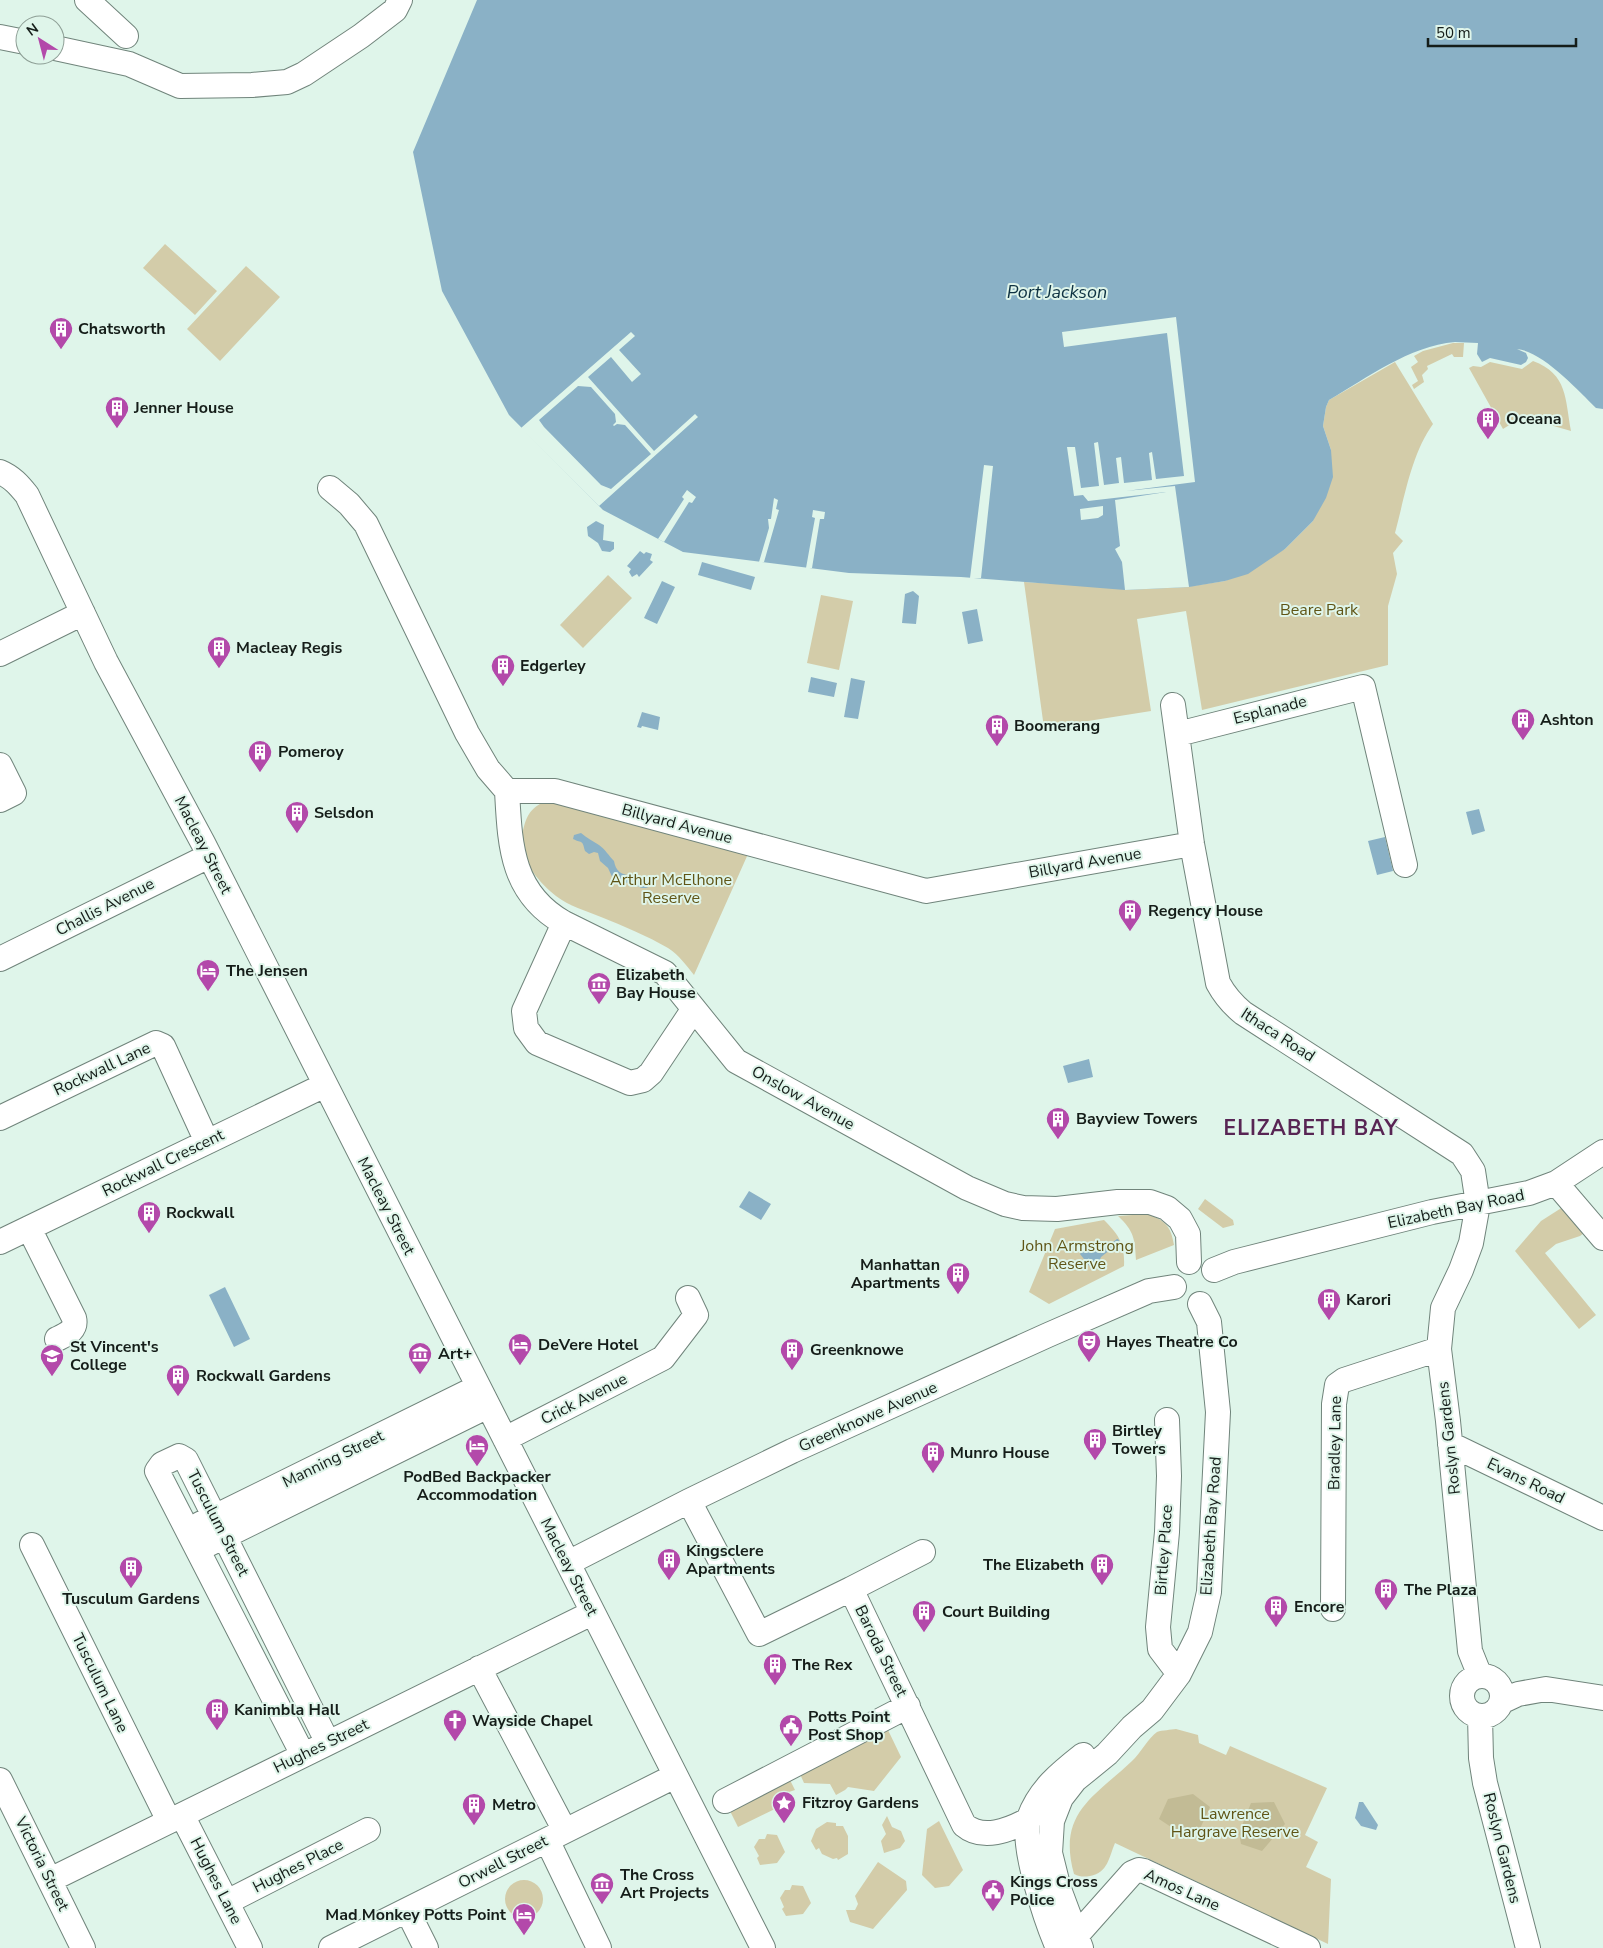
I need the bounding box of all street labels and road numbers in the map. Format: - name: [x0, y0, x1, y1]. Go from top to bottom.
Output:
- street label: Esplanade: [1231, 690, 1309, 730]
- street label: Macleay Street: [169, 792, 237, 898]
- street label: Billyard Avenue: [619, 799, 735, 849]
- street label: Billyard Avenue: [1027, 842, 1143, 884]
- street label: Challis Avenue: [52, 873, 158, 941]
- street label: Ithaca Road: [1237, 1003, 1319, 1067]
- street label: Rockwall Lane: [50, 1037, 154, 1101]
- street label: Onslow Avenue: [748, 1061, 858, 1135]
- street label: Rockwall Crescent: [98, 1124, 228, 1202]
- street label: Macleay Street: [352, 1153, 420, 1259]
- street label: Elizabeth Bay Road: [1386, 1184, 1526, 1234]
- street label: Crick Avenue: [537, 1368, 631, 1430]
- street label: Greenknowe Avenue: [795, 1377, 941, 1457]
- street label: Roslyn Gardens: [1432, 1380, 1466, 1496]
- street label: Bradley Lane: [1323, 1396, 1347, 1490]
- street label: Manning Street: [279, 1425, 388, 1493]
- street label: Evans Road: [1483, 1453, 1569, 1509]
- street label: Elizabeth Bay Road: [1195, 1456, 1227, 1596]
- street label: Tusculum Street: [182, 1466, 254, 1580]
- street label: Birtley Place: [1150, 1504, 1178, 1596]
- street label: Macleay Street: [535, 1514, 603, 1620]
- street label: Baroda Street: [849, 1602, 913, 1701]
- street label: Tusculum Lane: [66, 1630, 134, 1736]
- street label: Hughes Street: [270, 1713, 373, 1779]
- street label: Roslyn Gardens: [1478, 1790, 1526, 1906]
- street label: Victoria Street: [9, 1812, 74, 1915]
- street label: Orwell Street: [455, 1830, 552, 1894]
- street label: Hughes Lane: [185, 1834, 247, 1928]
- street label: Hughes Place: [249, 1834, 347, 1898]
- street label: Amos Lane: [1141, 1864, 1223, 1916]

